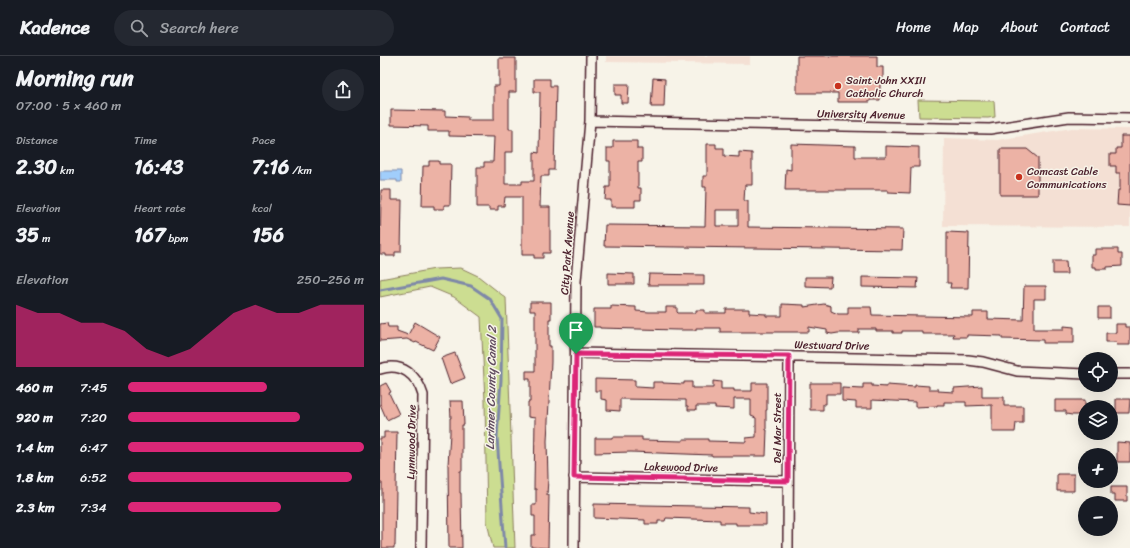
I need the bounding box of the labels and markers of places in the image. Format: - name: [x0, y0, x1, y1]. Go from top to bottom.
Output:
- place label: Saint John XXIII Catholic Church: [846, 71, 926, 103]
- marker: Saint John XXIII Catholic Church: [833, 81, 843, 91]
- place label: Comcast Cable Communications: [1027, 162, 1108, 194]
- marker: Comcast Cable Communications: [1014, 172, 1024, 182]
- pin: [559, 313, 593, 354]

